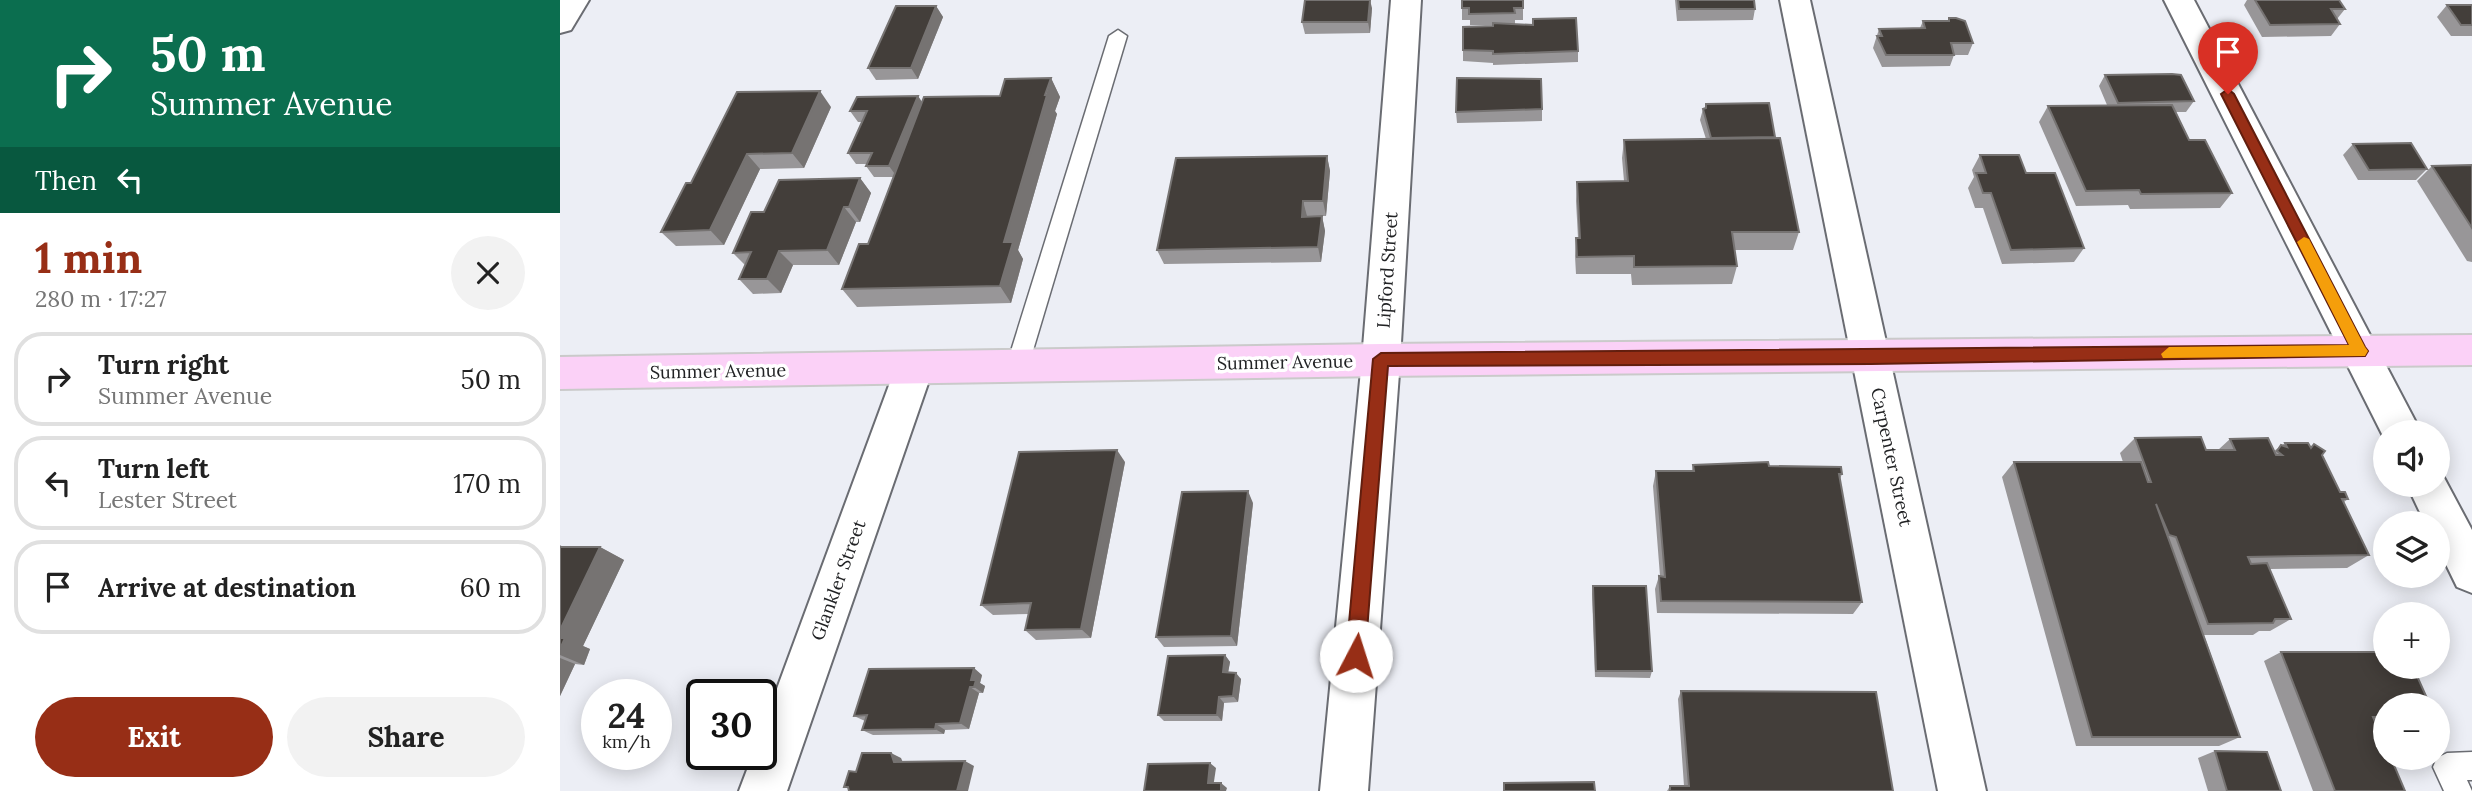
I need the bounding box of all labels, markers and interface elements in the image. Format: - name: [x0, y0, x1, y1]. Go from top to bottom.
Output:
- text: 50 m: [150, 22, 266, 84]
- pin: [2198, 22, 2258, 94]
- icon: right: [35, 28, 126, 119]
- icon: arrive: [2209, 33, 2247, 71]
- text: Summer Avenue: [150, 83, 393, 124]
- icon: left: [111, 161, 149, 199]
- text: Then: [35, 164, 97, 197]
- street label: Lipford Street: [1371, 211, 1403, 329]
- text: 1 min: [35, 231, 142, 285]
- button: close: [451, 236, 525, 310]
- text: 280 m · 17:27: [35, 284, 167, 313]
- text: Turn right: [98, 348, 229, 381]
- street label: Summer Avenue: [1217, 349, 1354, 375]
- street label: Summer Avenue: [650, 358, 787, 384]
- icon: right: [39, 360, 77, 398]
- text: 50 m: [461, 363, 521, 396]
- text: Summer Avenue: [98, 381, 272, 410]
- street label: Carpenter Street: [1866, 386, 1918, 528]
- map controls: [2373, 420, 2450, 770]
- button: sound: [2373, 420, 2450, 497]
- text: Turn left: [98, 452, 209, 485]
- icon: left: [39, 464, 77, 502]
- text: 170 m: [453, 467, 521, 500]
- text: Lester Street: [98, 485, 237, 514]
- button: layers: [2373, 511, 2450, 588]
- street label: Glankler Street: [806, 517, 870, 643]
- icon: arrive: [39, 568, 77, 606]
- text: Arrive at destination: [98, 571, 356, 604]
- text: 60 m: [460, 571, 521, 604]
- button: +: [2373, 602, 2450, 679]
- position arrow: [1319, 619, 1393, 693]
- speed limit sign: 30: [686, 679, 777, 770]
- text: 24: [608, 693, 645, 738]
- button: −: [2373, 693, 2450, 770]
- button: Exit: [35, 697, 273, 777]
- button: Share: [287, 697, 525, 777]
- text: km/h: [602, 730, 651, 753]

